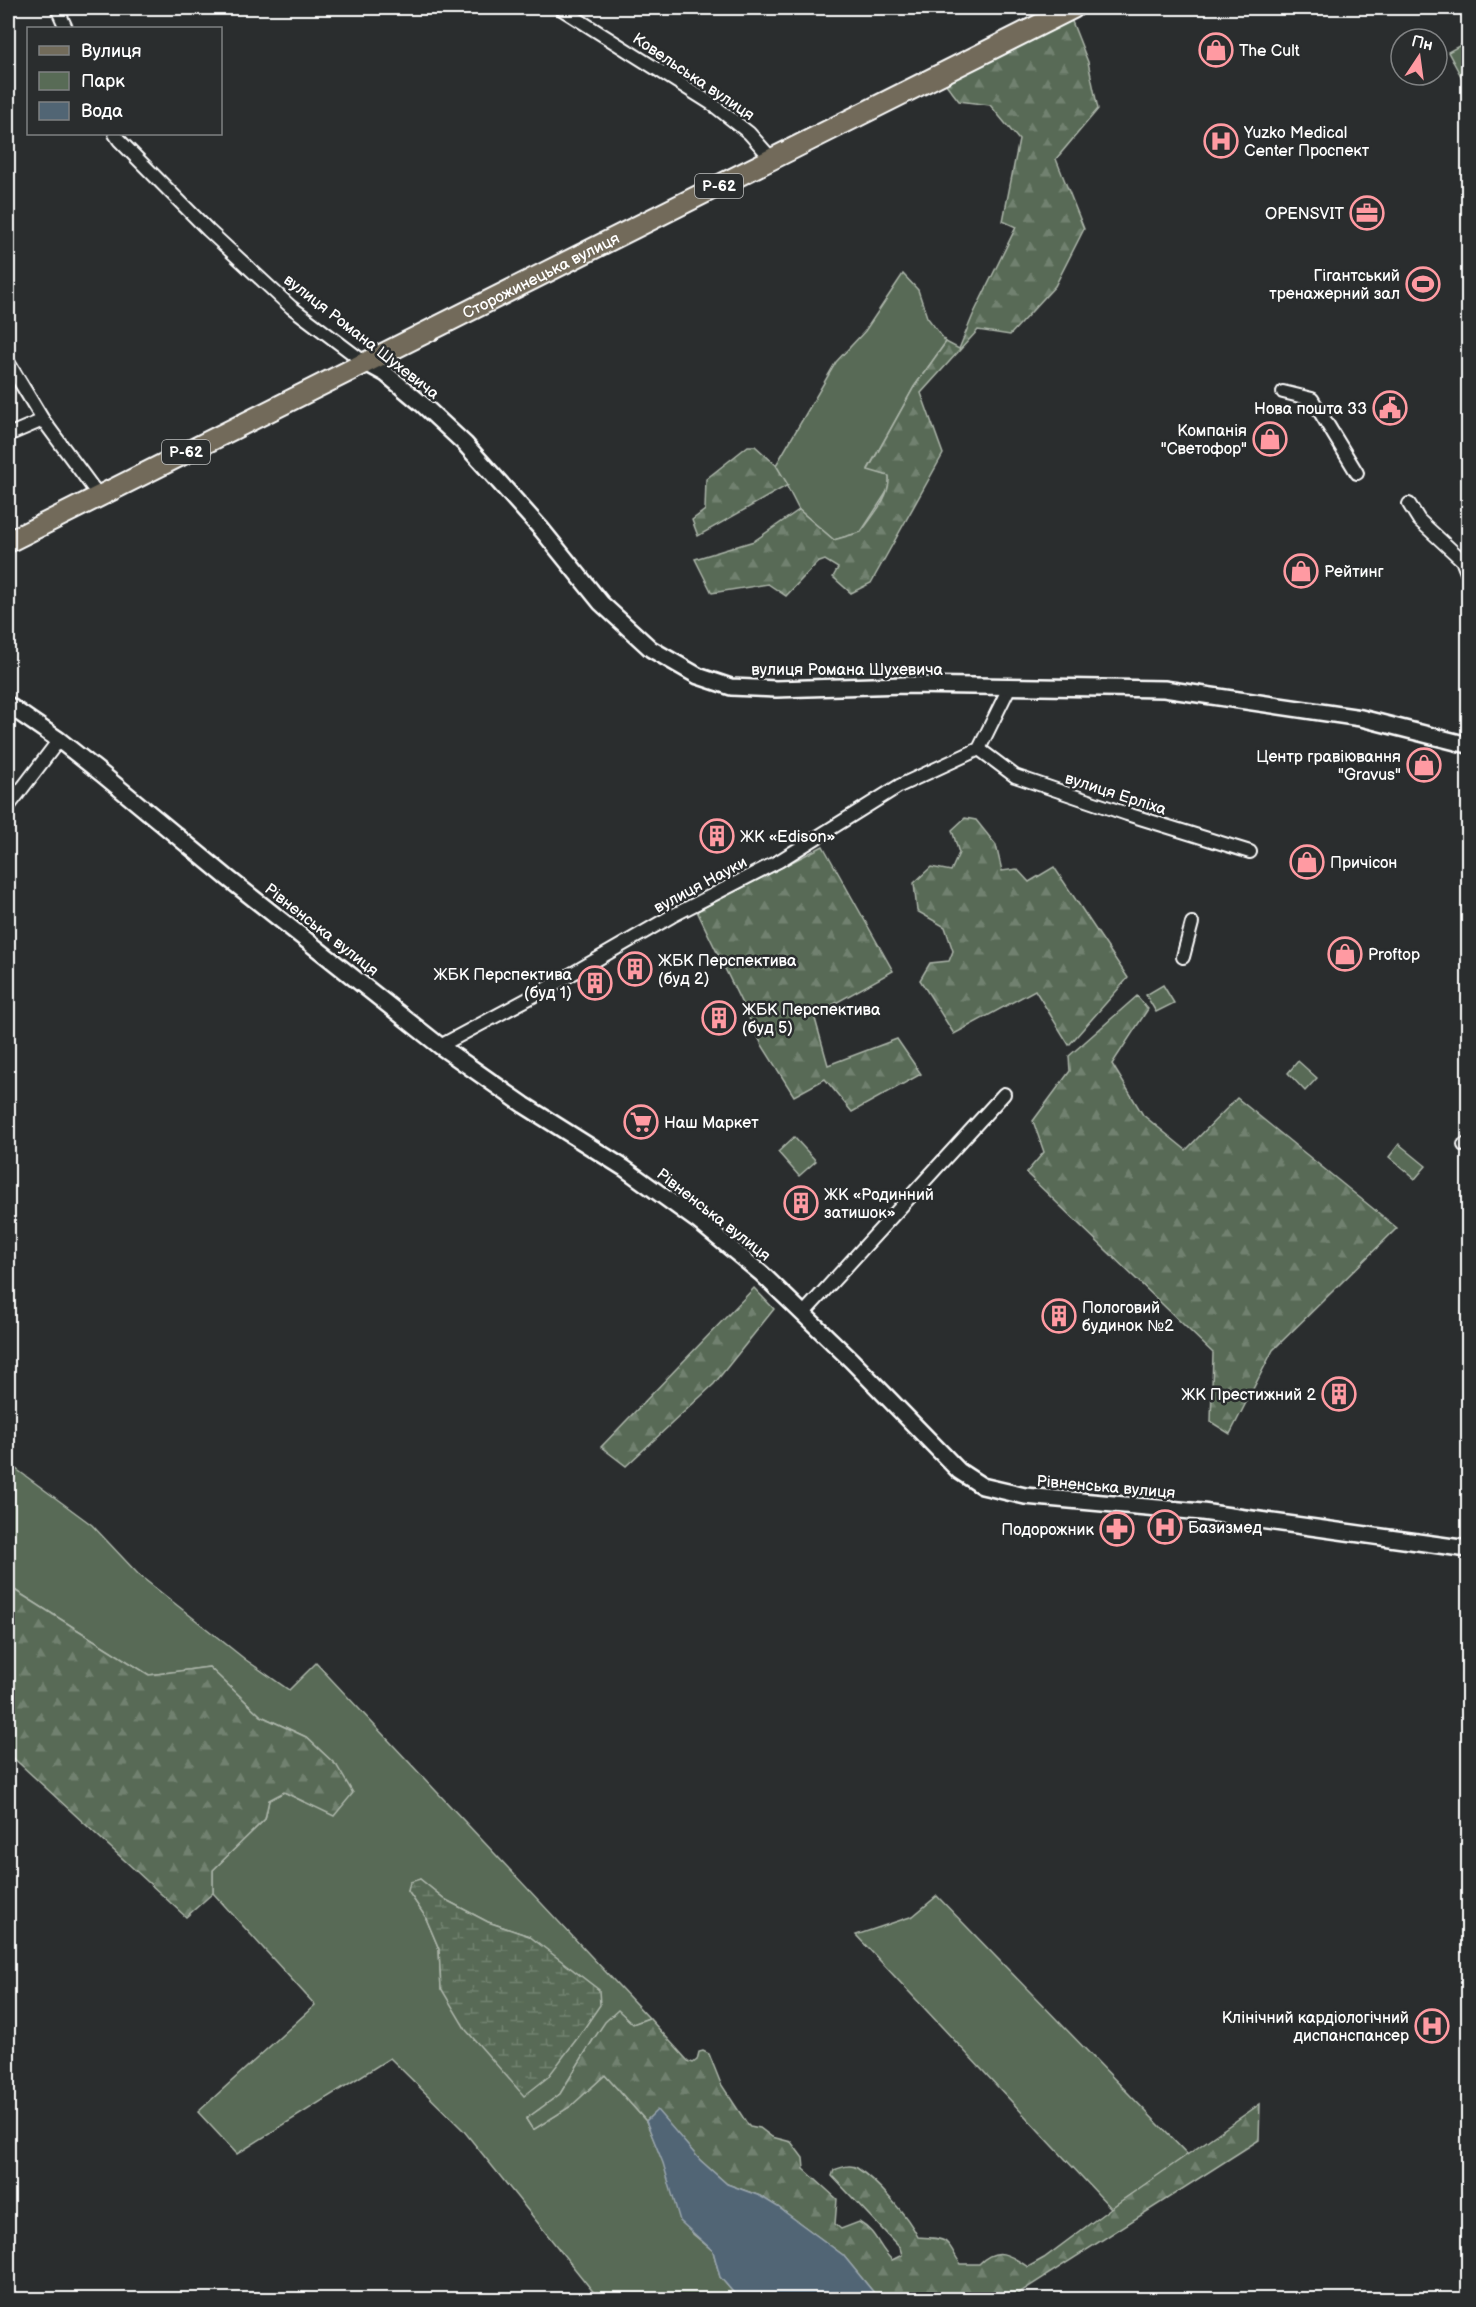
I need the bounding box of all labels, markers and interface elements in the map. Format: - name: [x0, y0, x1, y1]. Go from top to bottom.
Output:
- legend: [27, 27, 222, 135]
- north arrow: [1389, 27, 1449, 87]
- street label: Ковельська вулиця: [629, 29, 758, 125]
- shop icon: The Cult: [1198, 32, 1234, 68]
- text: Пн: [1410, 32, 1435, 56]
- text: Вулиця: [81, 41, 142, 62]
- place label: The Cult: [1239, 42, 1300, 61]
- text: Парк: [81, 71, 125, 92]
- text: Вода: [81, 101, 123, 122]
- hospital icon: Yuzko Medical Center Проспект: [1203, 123, 1239, 159]
- place label: Yuzko Medical Center Проспект: [1243, 124, 1370, 161]
- road number: Р-62: [695, 174, 743, 198]
- office icon: OPENSVIT: [1349, 195, 1385, 231]
- place label: OPENSVIT: [1265, 205, 1344, 224]
- street label: Сторожинецька вулиця: [460, 229, 623, 323]
- sports icon: Гігантський тренажерний зал: [1405, 266, 1441, 302]
- place label: Гігантський тренажерний зал: [1269, 267, 1400, 304]
- street label: вулиця Романа Шухевича: [280, 271, 443, 404]
- public building icon: Нова пошта 33: [1372, 390, 1408, 426]
- place label: Нова пошта 33: [1254, 400, 1367, 419]
- shop icon: Компанія "Светофор": [1252, 421, 1288, 457]
- place label: Компанія "Светофор": [1161, 422, 1247, 459]
- road number: Р-62: [162, 440, 210, 464]
- shop icon: Рейтинг: [1283, 553, 1319, 589]
- place label: Рейтинг: [1324, 563, 1384, 582]
- street label: вулиця Романа Шухевича: [751, 661, 943, 680]
- shop icon: Центр гравіювання "Gravus": [1406, 747, 1442, 783]
- place label: Центр гравіювання "Gravus": [1256, 748, 1401, 785]
- street label: вулиця Ерліха: [1063, 769, 1169, 820]
- building icon: ЖК «Edison»: [699, 818, 735, 854]
- place label: ЖК «Edison»: [740, 828, 836, 847]
- shop icon: Причісон: [1289, 844, 1325, 880]
- street label: вулиця Науки: [651, 853, 750, 918]
- place label: Причісон: [1330, 854, 1397, 873]
- street label: Рівненська вулиця: [260, 880, 382, 981]
- shop icon: Proftop: [1327, 936, 1363, 972]
- place label: Proftop: [1368, 946, 1420, 965]
- building icon: ЖБК Перспектива (буд 2): [617, 951, 653, 987]
- place label: ЖБК Перспектива (буд 2): [658, 952, 797, 989]
- building icon: ЖБК Перспектива (буд 1): [577, 965, 613, 1001]
- place label: ЖБК Перспектива (буд 1): [434, 966, 573, 1003]
- building icon: ЖБК Перспектива (буд 5): [701, 1000, 737, 1036]
- place label: ЖБК Перспектива (буд 5): [742, 1001, 881, 1038]
- supermarket icon: Наш Маркет: [623, 1104, 659, 1140]
- place label: Наш Маркет: [664, 1114, 759, 1133]
- street label: Рівненська вулиця: [652, 1165, 774, 1266]
- building icon: ЖК «Родинний затишок»: [783, 1185, 819, 1221]
- place label: ЖК «Родинний затишок»: [824, 1186, 934, 1223]
- building icon: Пологовий будинок №2: [1041, 1298, 1077, 1334]
- place label: Пологовий будинок №2: [1082, 1299, 1174, 1336]
- building icon: ЖК Престижний 2: [1321, 1376, 1357, 1412]
- place label: ЖК Престижний 2: [1181, 1386, 1317, 1405]
- street label: Рівненська вулиця: [1036, 1472, 1176, 1503]
- hospital icon: Базизмед: [1147, 1509, 1183, 1545]
- pharmacy icon: Подорожник: [1099, 1511, 1135, 1547]
- place label: Базизмед: [1188, 1519, 1262, 1538]
- place label: Подорожник: [1001, 1521, 1094, 1540]
- hospital icon: Клінічний кардіологічний диспанспансер: [1414, 2008, 1450, 2044]
- place label: Клінічний кардіологічний диспанспансер: [1222, 2009, 1409, 2046]

